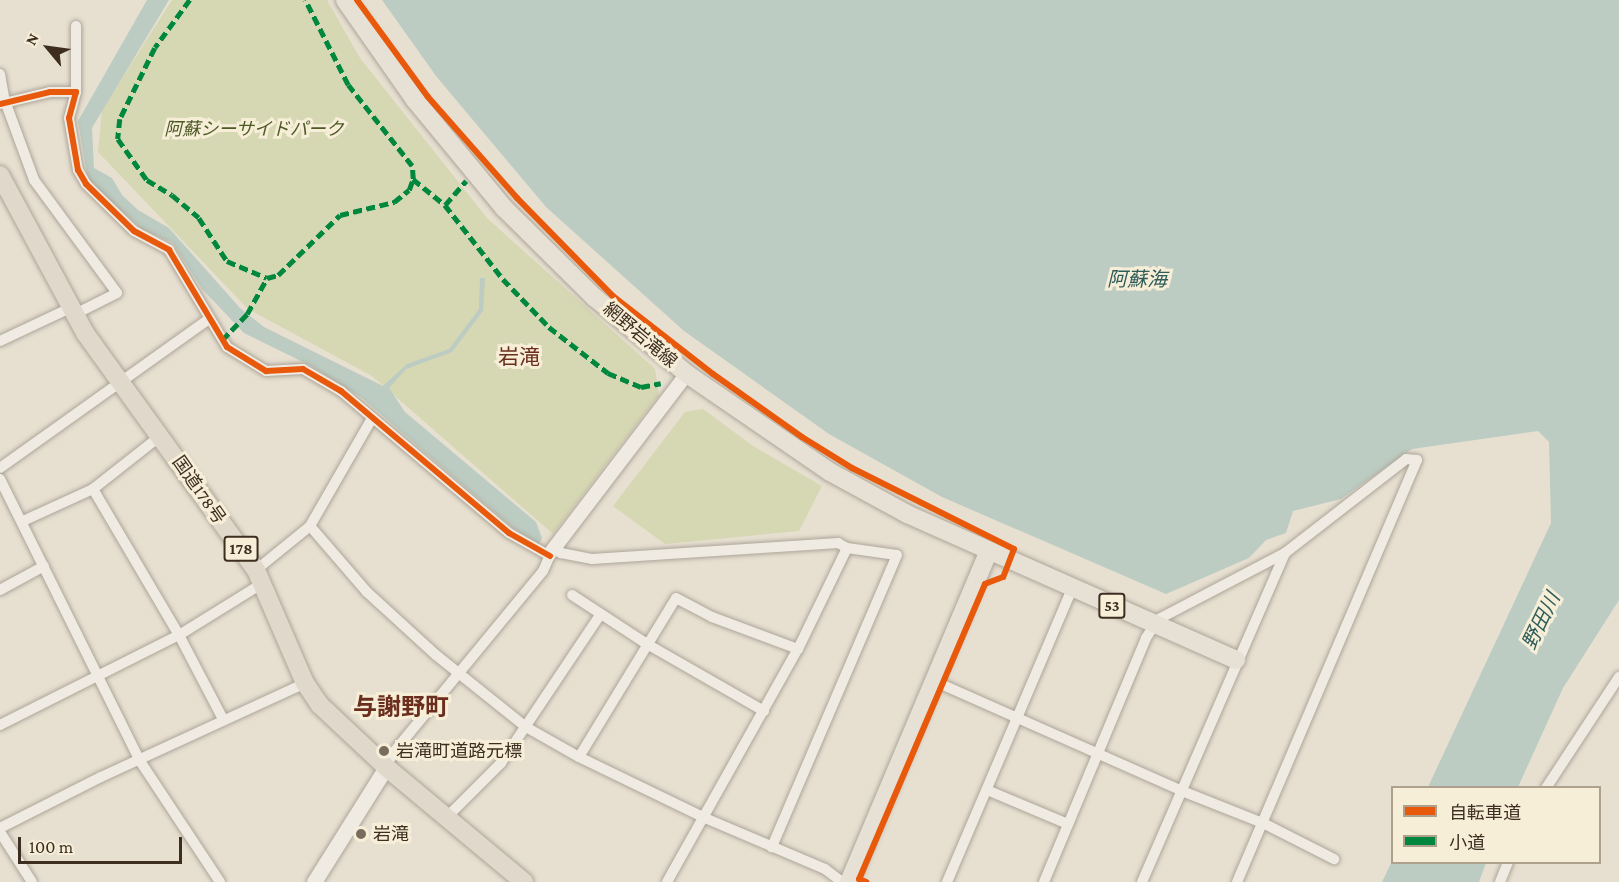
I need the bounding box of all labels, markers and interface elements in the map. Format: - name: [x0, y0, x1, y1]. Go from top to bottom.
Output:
- north arrow: [18, 18, 78, 78]
- text: N: [22, 30, 42, 48]
- park label: 阿蘇シーサイドパーク: [164, 118, 344, 140]
- water label: 阿蘇海: [1107, 267, 1167, 291]
- street label: 網野岩滝線: [599, 298, 681, 372]
- district label: 岩滝: [498, 344, 540, 370]
- street label: 国道178号: [168, 452, 230, 528]
- road number: 178: [223, 536, 259, 562]
- water label: 野田川: [1517, 589, 1565, 653]
- road number: 53: [1097, 593, 1127, 619]
- district label: 与謝野町: [353, 693, 449, 721]
- place label: 岩滝町道路元標: [396, 740, 522, 762]
- marker: 岩滝町道路元標: [377, 744, 391, 758]
- legend: [1391, 786, 1601, 864]
- text: 自転車道: [1449, 803, 1521, 823]
- place label: 岩滝: [373, 823, 409, 845]
- scale bar: [21, 825, 184, 863]
- marker: 岩滝: [354, 827, 368, 841]
- text: 小道: [1449, 833, 1485, 853]
- text: 100 m: [29, 837, 73, 857]

